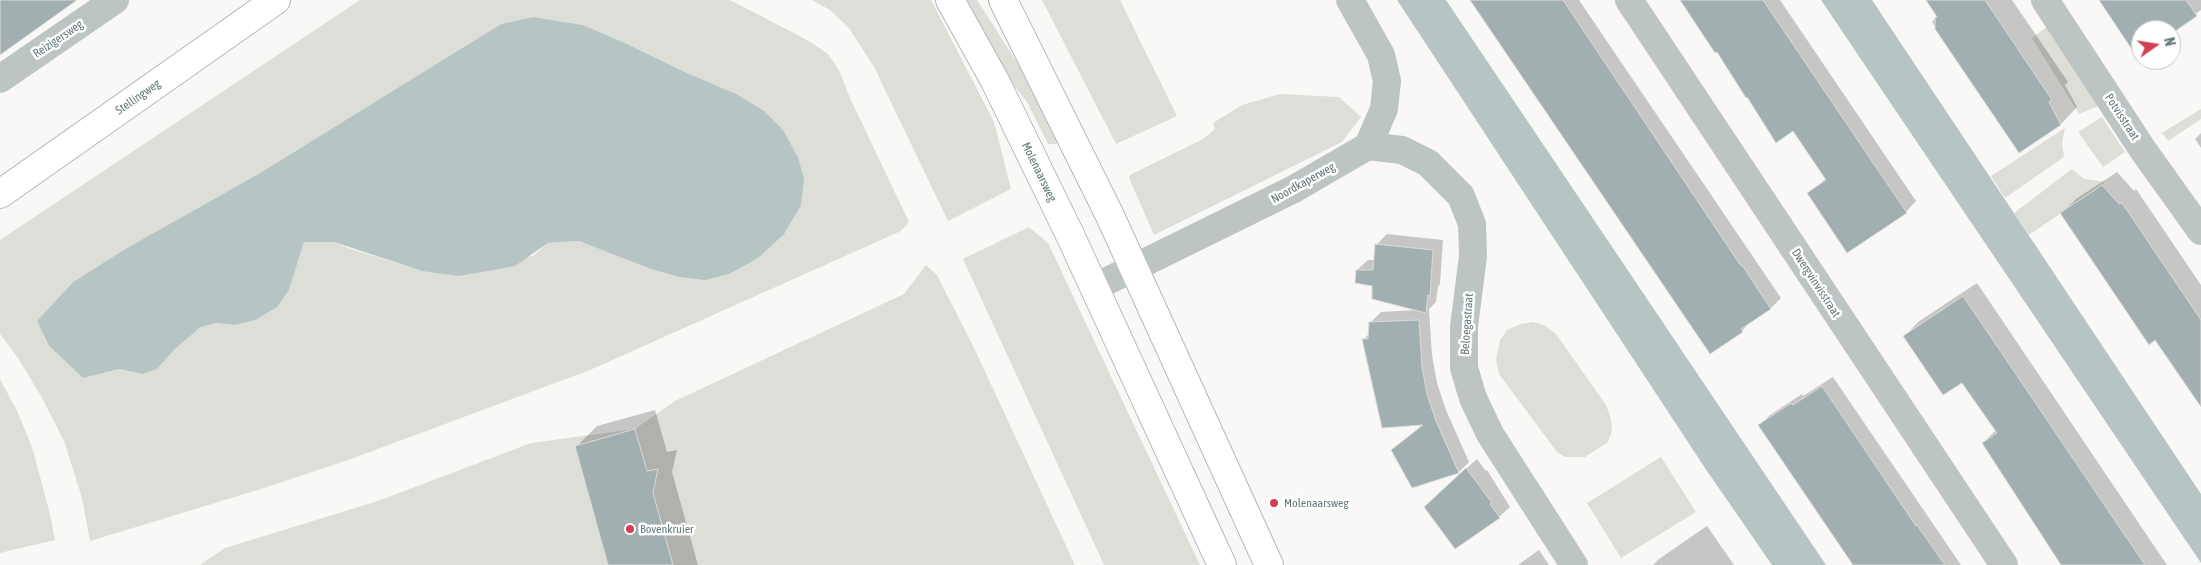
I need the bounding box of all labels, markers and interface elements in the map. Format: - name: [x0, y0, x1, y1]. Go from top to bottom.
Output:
- street label: Reizigersweg: [30, 17, 86, 61]
- north arrow: [2131, 20, 2181, 70]
- text: N: [2161, 36, 2178, 48]
- street label: Stellingweg: [113, 76, 163, 118]
- street label: Potvisstraat: [2102, 91, 2142, 143]
- street label: Molenaarsweg: [1018, 140, 1060, 204]
- street label: Noordkaperweg: [1269, 160, 1337, 206]
- street label: Dwergvinvisstraat: [1789, 246, 1843, 320]
- street label: Beloegastraat: [1458, 293, 1476, 355]
- place label: Molenaarsweg: [1284, 496, 1349, 510]
- marker: Molenaarsweg: [1268, 497, 1280, 509]
- place label: Bovenkruier: [640, 522, 694, 536]
- marker: Bovenkruier: [624, 523, 636, 535]

